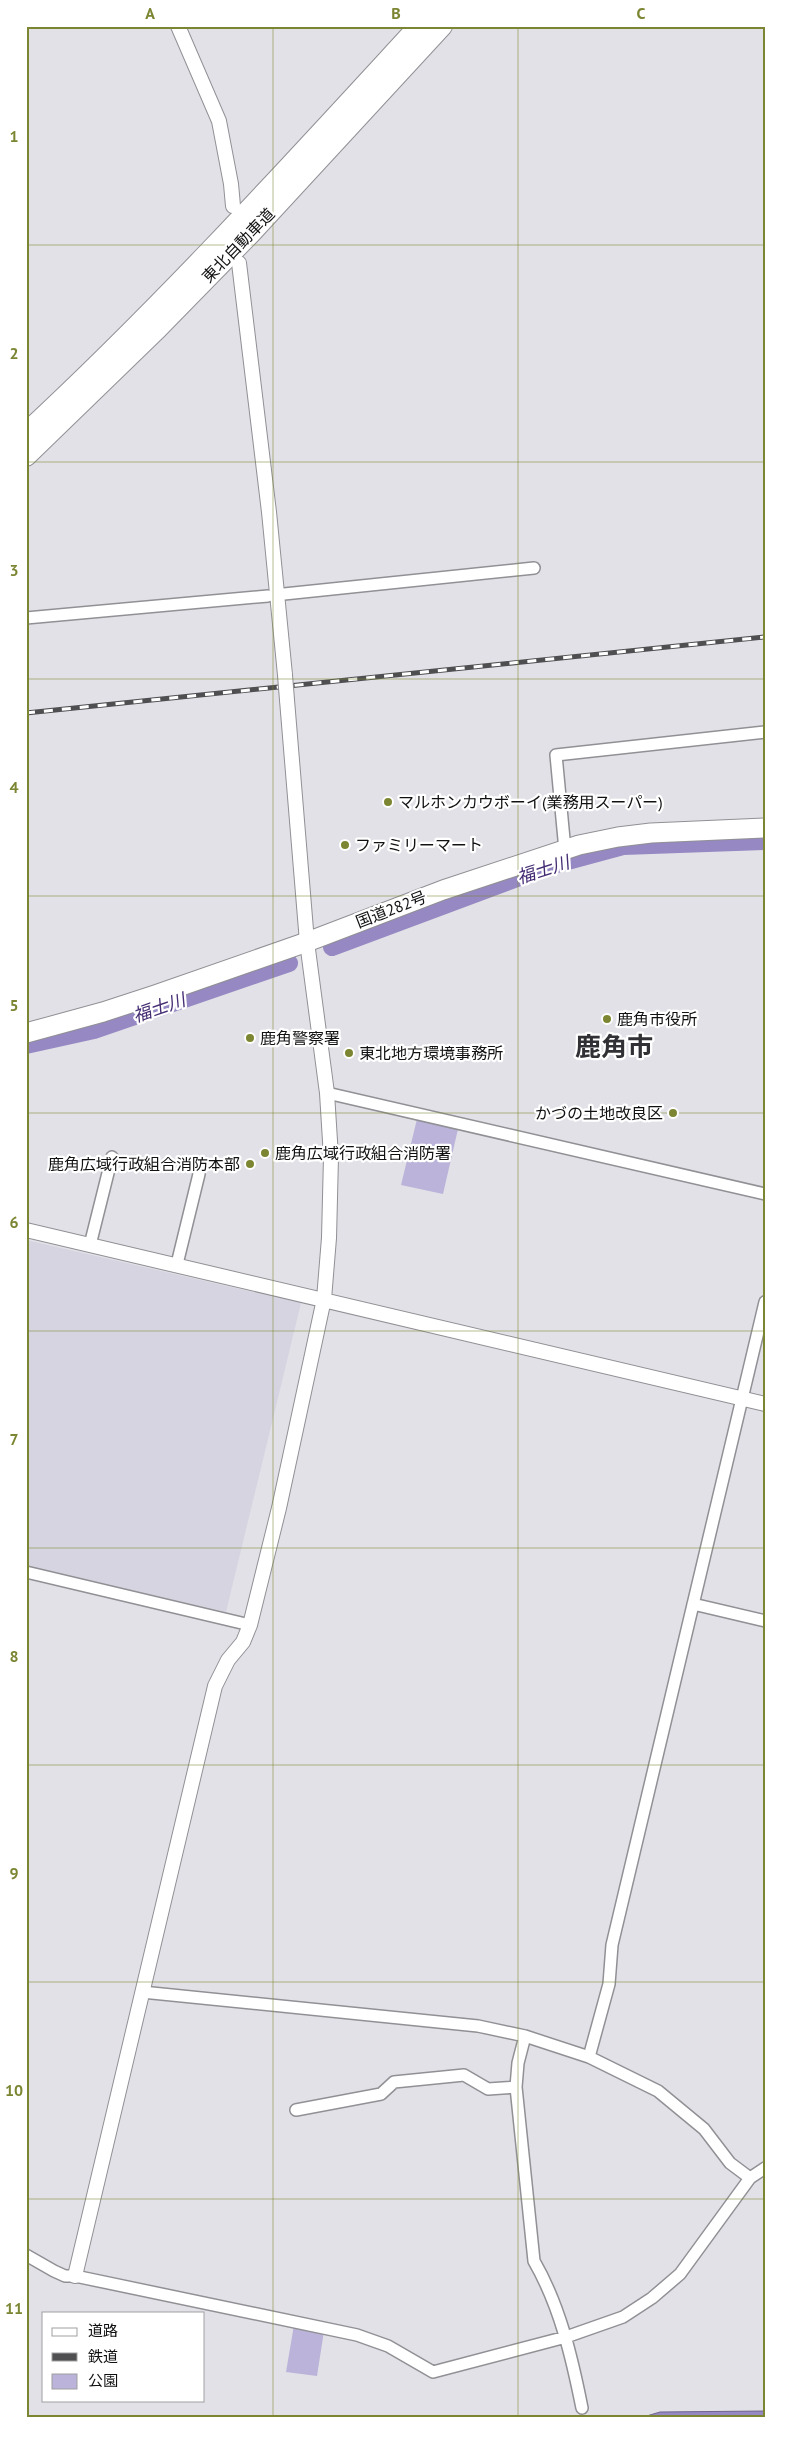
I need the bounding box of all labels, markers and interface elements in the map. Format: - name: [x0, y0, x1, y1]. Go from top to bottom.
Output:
- text: A: [145, 3, 155, 23]
- text: B: [391, 3, 401, 23]
- text: C: [637, 3, 646, 23]
- text: 1: [9, 126, 19, 146]
- street label: 東北自動車道: [197, 204, 279, 286]
- text: 2: [9, 343, 19, 363]
- text: 3: [9, 560, 19, 580]
- text: 4: [9, 777, 19, 797]
- place label: マルホンカウボーイ(業務用スーパー): [398, 792, 663, 812]
- marker: マルホンカウボーイ(業務用スーパー): [382, 796, 394, 808]
- place label: ファミリーマート: [355, 835, 483, 855]
- marker: ファミリーマート: [339, 839, 351, 851]
- water label: 福士川: [514, 850, 574, 889]
- street label: 国道282号: [353, 886, 429, 932]
- water label: 福士川: [130, 987, 190, 1027]
- text: 5: [9, 995, 19, 1015]
- place label: 鹿角市役所: [617, 1009, 697, 1029]
- marker: 鹿角市役所: [601, 1013, 613, 1025]
- place label: 鹿角警察署: [260, 1028, 340, 1048]
- district label: 鹿角市: [575, 1030, 653, 1063]
- marker: 鹿角警察署: [244, 1032, 256, 1044]
- place label: 東北地方環境事務所: [359, 1043, 503, 1063]
- marker: 東北地方環境事務所: [343, 1047, 355, 1059]
- place label: かづの土地改良区: [535, 1103, 663, 1123]
- marker: かづの土地改良区: [667, 1107, 679, 1119]
- place label: 鹿角広域行政組合消防署: [275, 1143, 451, 1163]
- marker: 鹿角広域行政組合消防署: [259, 1147, 271, 1159]
- place label: 鹿角広域行政組合消防本部: [48, 1154, 240, 1174]
- marker: 鹿角広域行政組合消防本部: [244, 1158, 256, 1170]
- text: 6: [9, 1212, 19, 1232]
- text: 7: [9, 1429, 19, 1449]
- text: 8: [9, 1646, 19, 1666]
- text: 9: [9, 1863, 19, 1883]
- text: 10: [5, 2080, 23, 2100]
- text: 11: [5, 2298, 23, 2318]
- legend: [42, 2312, 205, 2402]
- text: 道路: [88, 2321, 118, 2340]
- text: 鉄道: [88, 2347, 118, 2366]
- text: 公園: [88, 2371, 118, 2390]

